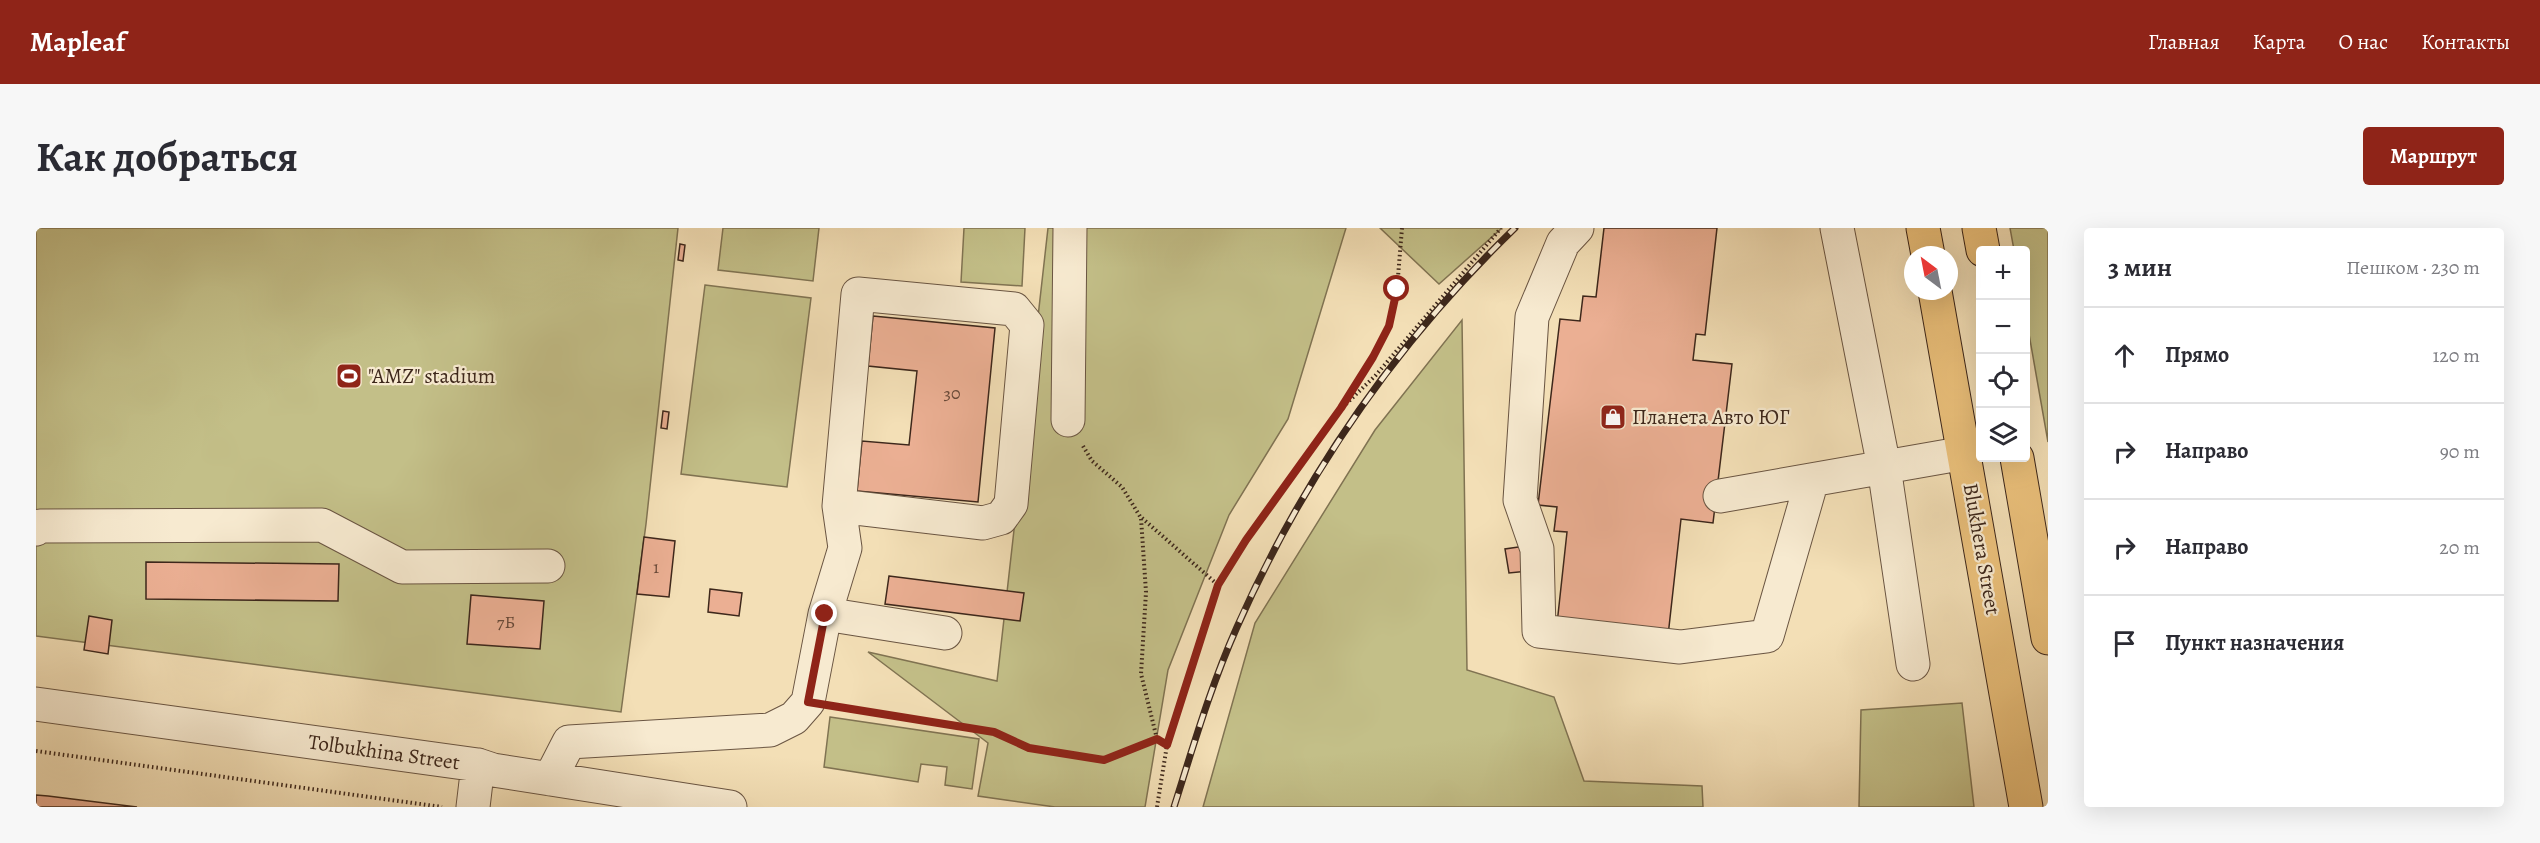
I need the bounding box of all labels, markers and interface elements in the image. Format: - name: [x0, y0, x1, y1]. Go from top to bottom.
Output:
- text: Mapleaf: [30, 23, 125, 61]
- text: Главная: [2148, 28, 2220, 56]
- text: Карта: [2253, 28, 2305, 56]
- text: О нас: [2338, 28, 2388, 56]
- text: Контакты: [2421, 28, 2510, 56]
- button: Маршрут: [2363, 127, 2504, 185]
- text: Как добраться: [36, 128, 298, 185]
- north arrow: [1904, 246, 1958, 300]
- map controls: [1976, 246, 2030, 462]
- button: +: [1976, 246, 2030, 300]
- text: 3 мин: [2108, 250, 2172, 285]
- text: Пешком · 230 m: [2346, 254, 2480, 281]
- route start: [1383, 275, 1409, 301]
- button: −: [1976, 300, 2030, 354]
- icon: ahead: [2108, 339, 2141, 372]
- text: Прямо: [2165, 340, 2229, 370]
- text: 120 m: [2432, 342, 2480, 369]
- button: locate: [1976, 354, 2030, 408]
- sports icon: "AMZ" stadium: [334, 361, 364, 391]
- place label: "AMZ" stadium: [368, 362, 495, 390]
- house number: 30: [943, 381, 961, 405]
- shop icon: Планета Авто ЮГ: [1598, 402, 1628, 432]
- place label: Планета Авто ЮГ: [1632, 403, 1790, 431]
- button: layers: [1976, 408, 2030, 462]
- icon: right: [2108, 435, 2141, 468]
- text: Направо: [2165, 436, 2248, 466]
- text: 90 m: [2440, 438, 2480, 465]
- street label: Blukhera Street: [1957, 481, 2007, 617]
- icon: right: [2108, 531, 2141, 564]
- text: Направо: [2165, 532, 2248, 562]
- text: 20 m: [2439, 534, 2480, 561]
- house number: 1: [653, 555, 659, 579]
- route end: [811, 600, 837, 626]
- house number: 7Б: [497, 610, 515, 634]
- icon: arrive: [2108, 627, 2141, 660]
- text: Пункт назначения: [2165, 628, 2344, 658]
- street label: Tolbukhina Street: [307, 728, 462, 776]

